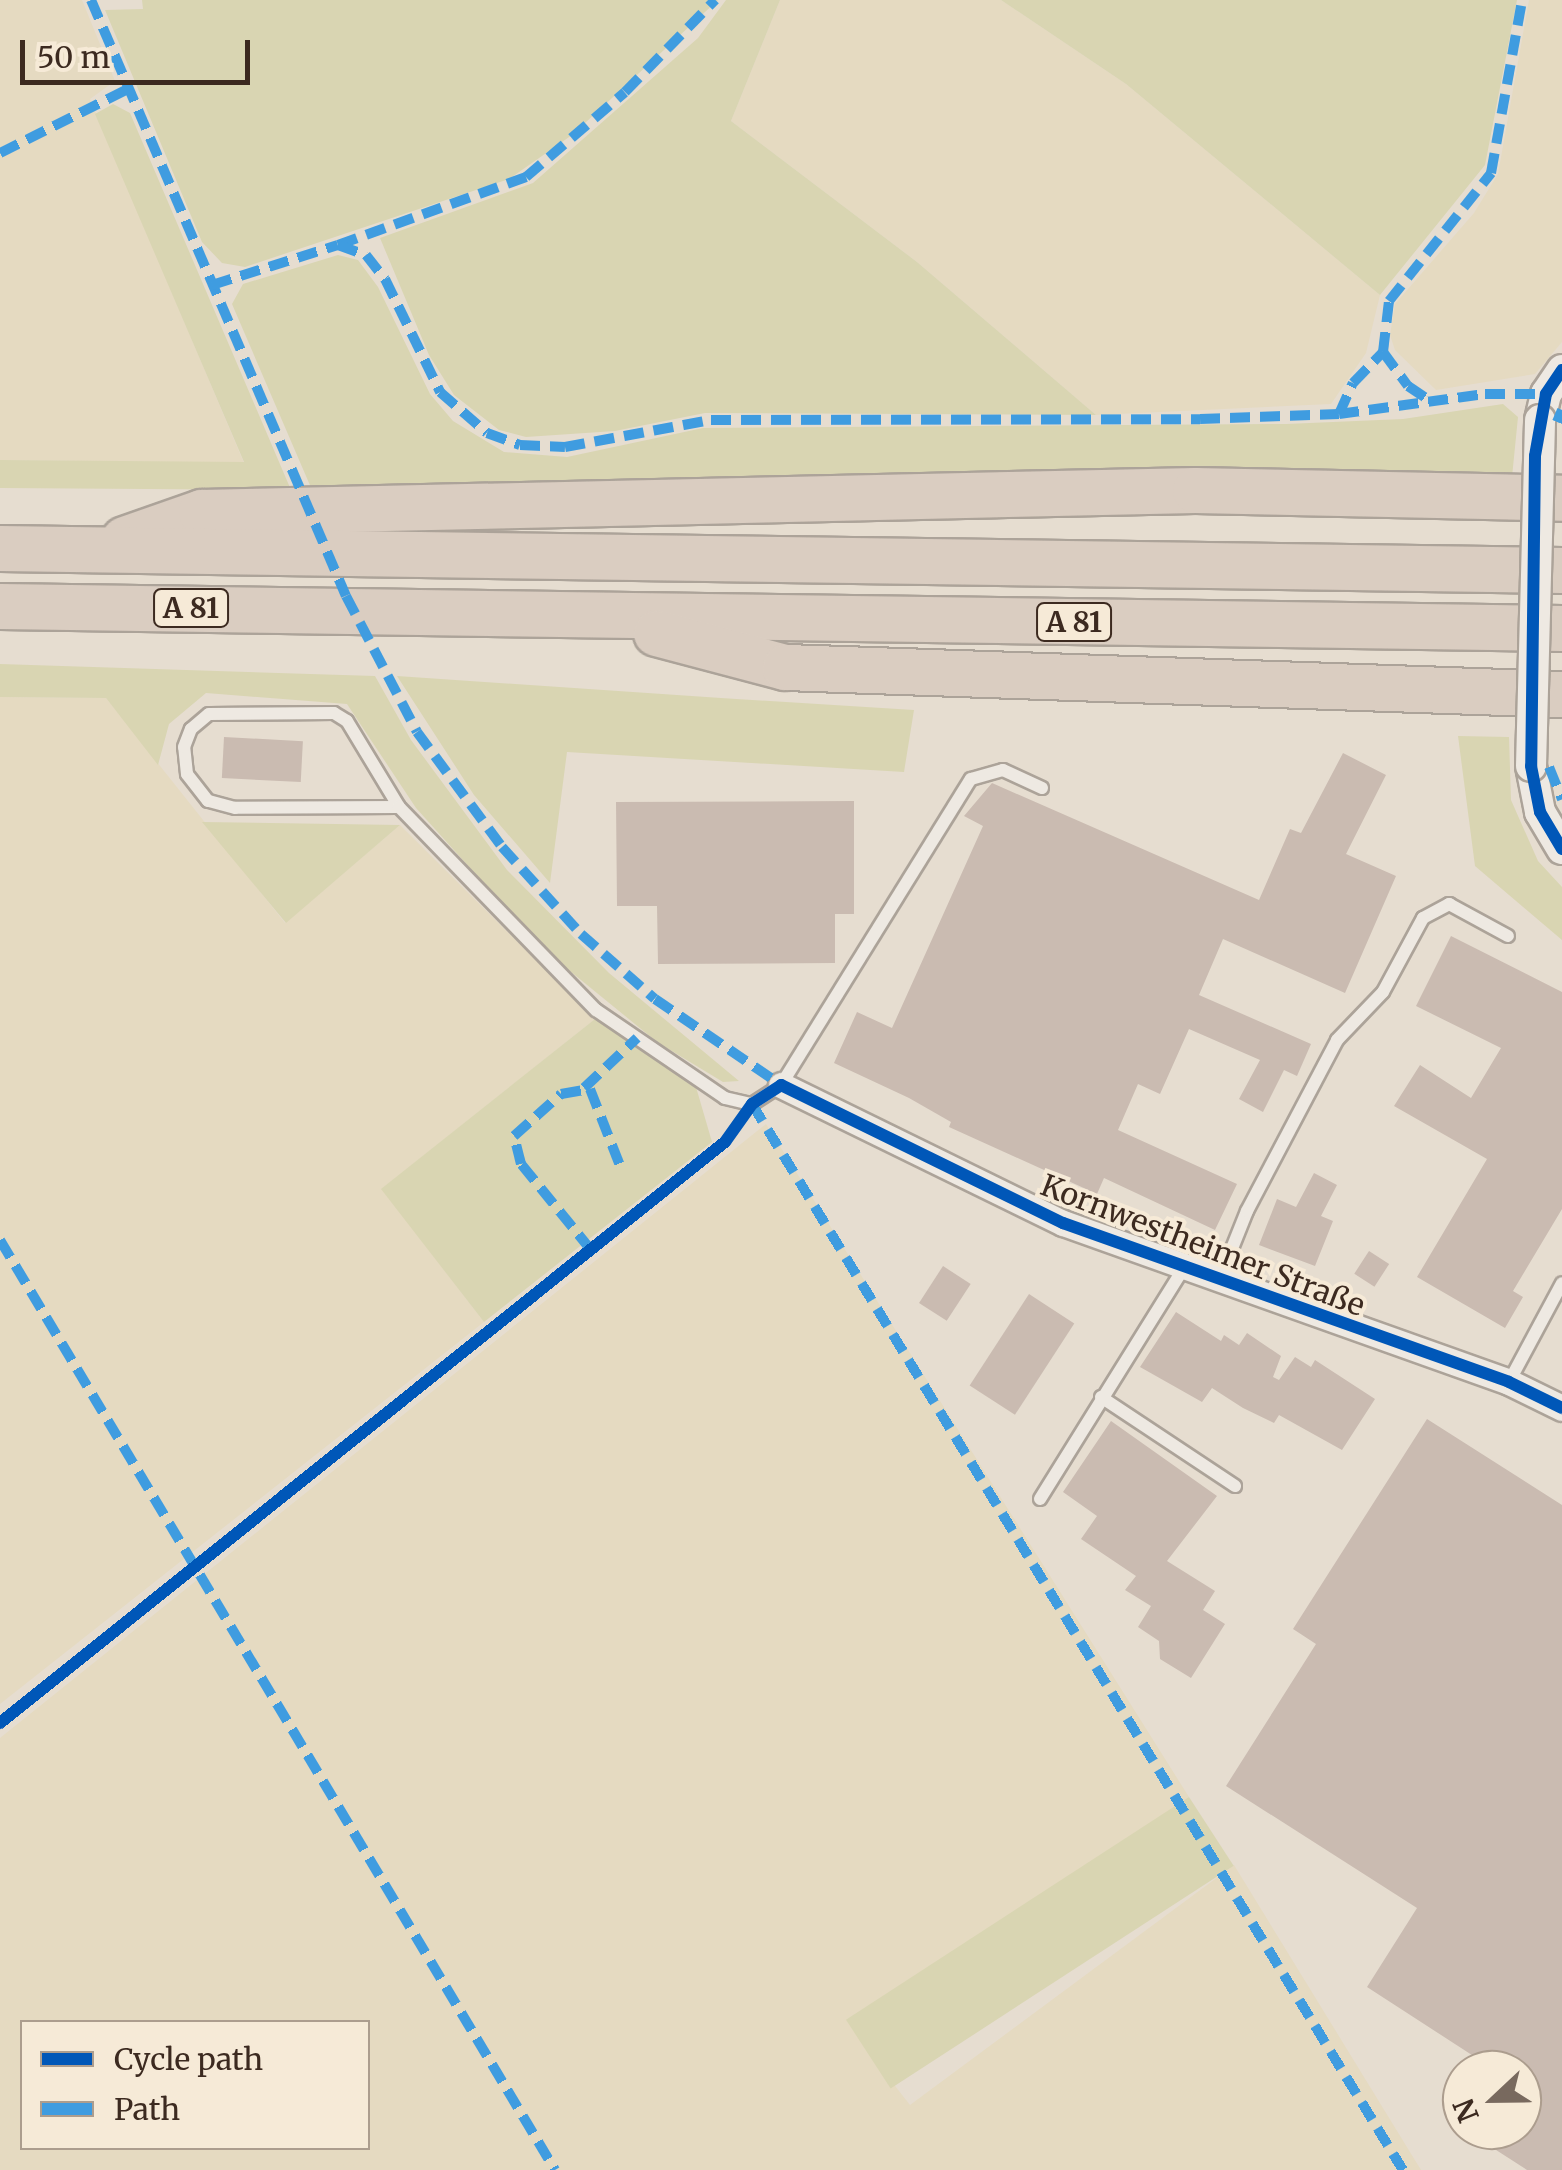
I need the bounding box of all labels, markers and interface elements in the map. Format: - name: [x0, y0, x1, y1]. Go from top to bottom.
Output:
- scale bar: [25, 20, 255, 82]
- text: 50 m: [37, 38, 110, 76]
- road number: A 81: [151, 585, 231, 631]
- road number: A 81: [1034, 599, 1114, 645]
- street label: Kornwestheimer Straße: [1036, 1167, 1370, 1323]
- legend: [20, 2020, 370, 2150]
- text: Cycle path: [114, 2040, 263, 2078]
- north arrow: [1442, 2050, 1542, 2150]
- text: Path: [114, 2090, 180, 2128]
- text: N: [1445, 2093, 1487, 2127]

